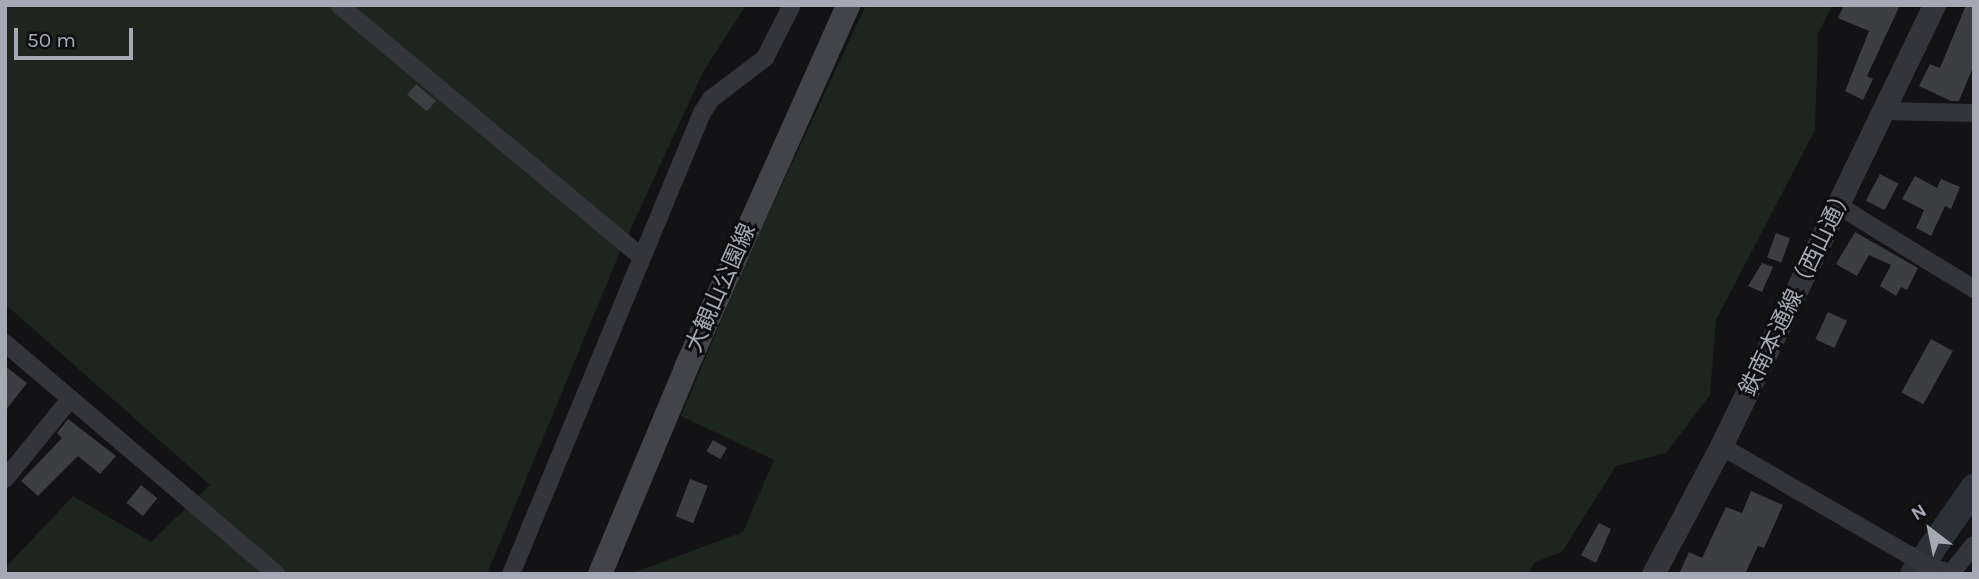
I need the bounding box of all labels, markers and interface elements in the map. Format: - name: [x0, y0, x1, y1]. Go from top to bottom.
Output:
- scale bar: [18, 14, 136, 58]
- text: 50 m: [27, 28, 76, 52]
- street label: 鉄南本通線（西山通）: [1734, 182, 1860, 400]
- street label: 大観山公園線: [680, 219, 762, 357]
- north arrow: [1895, 495, 1965, 565]
- text: N: [1907, 499, 1930, 525]

